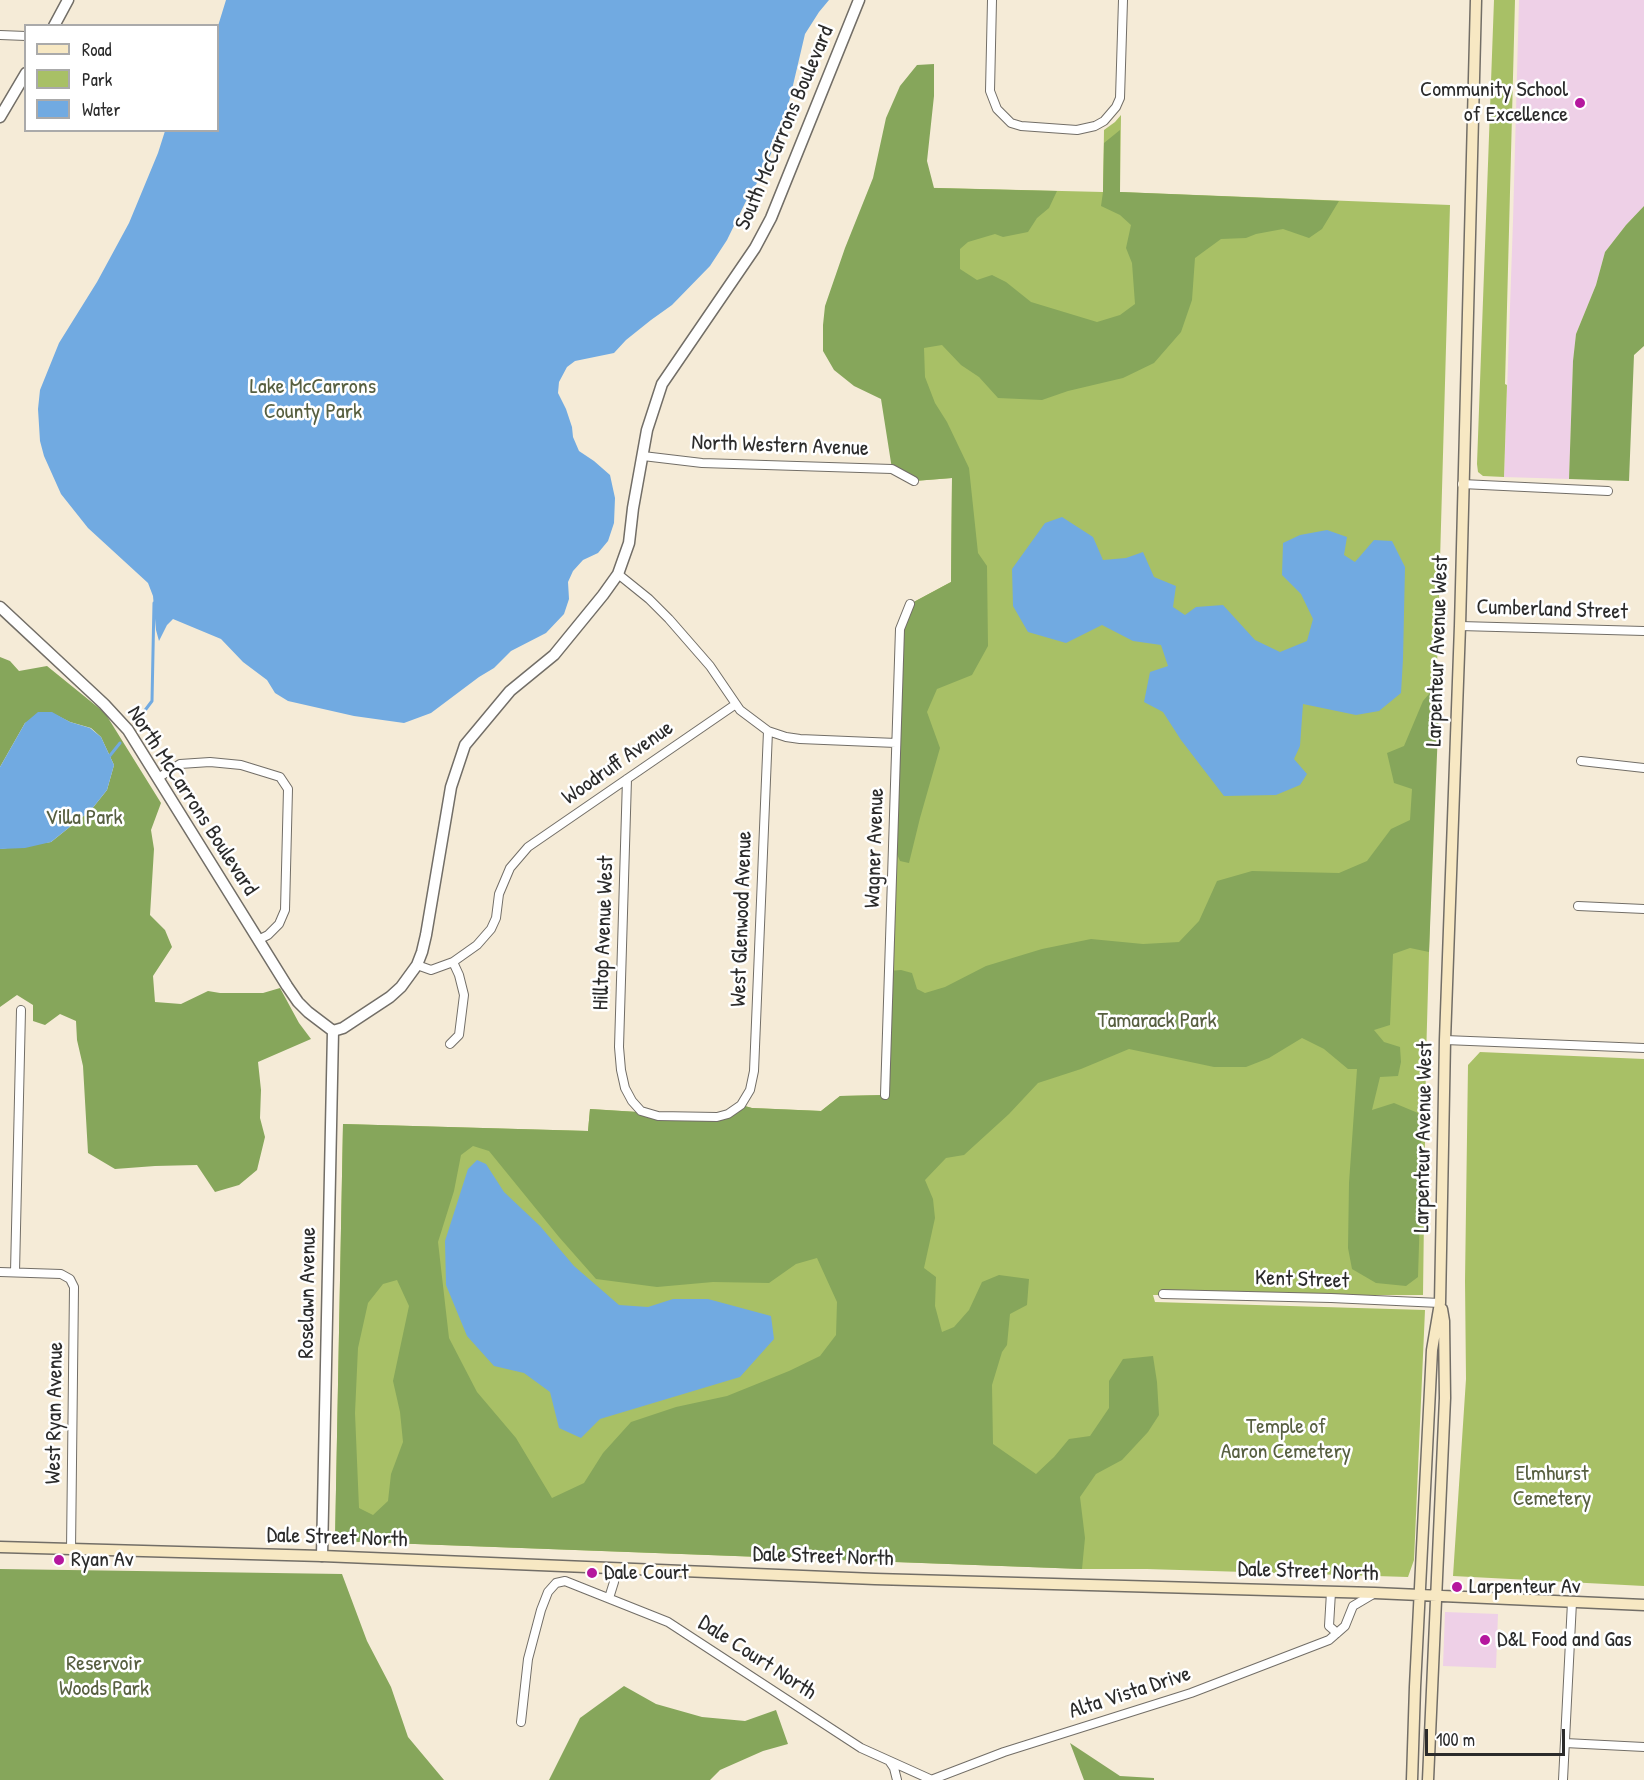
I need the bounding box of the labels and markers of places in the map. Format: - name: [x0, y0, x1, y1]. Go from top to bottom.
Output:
- place label: Community School of Excellence: [1420, 77, 1568, 128]
- marker: Community School of Excellence: [1573, 96, 1587, 110]
- place label: Ryan Av: [71, 1547, 133, 1573]
- marker: Ryan Av: [52, 1553, 66, 1567]
- place label: Dale Court: [604, 1560, 689, 1586]
- marker: Dale Court: [585, 1566, 599, 1580]
- place label: Larpenteur Av: [1469, 1574, 1581, 1600]
- marker: Larpenteur Av: [1450, 1580, 1464, 1594]
- place label: D&L Food and Gas: [1497, 1627, 1632, 1653]
- marker: D&L Food and Gas: [1478, 1633, 1492, 1647]

